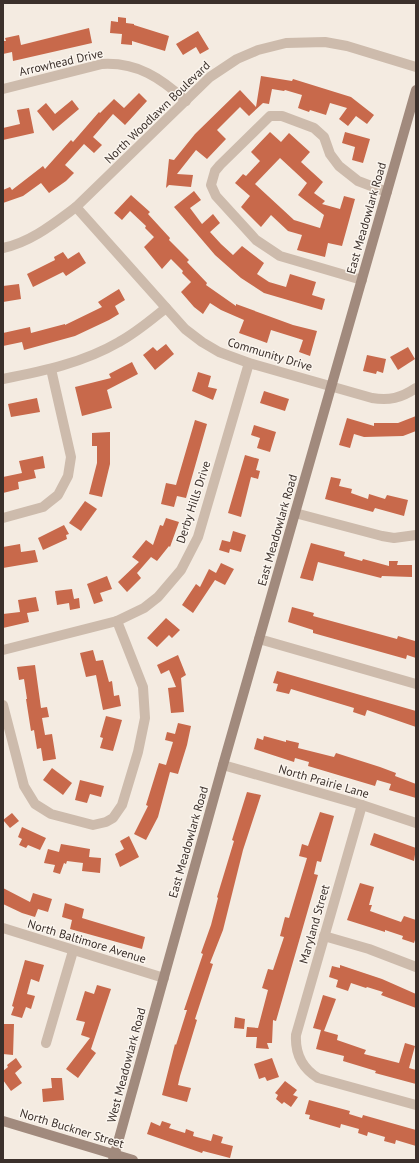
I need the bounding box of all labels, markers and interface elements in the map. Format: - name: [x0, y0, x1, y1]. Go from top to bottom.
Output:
- street label: Arrowhead Drive: [18, 45, 104, 79]
- street label: North Woodlawn Boulevard: [101, 58, 213, 166]
- street label: East Meadowlark Road: [343, 160, 389, 276]
- street label: Community Drive: [226, 334, 314, 374]
- street label: Derby Hills Drive: [173, 459, 213, 545]
- street label: East Meadowlark Road: [254, 472, 300, 588]
- street label: North Prairie Lane: [277, 761, 371, 801]
- street label: East Meadowlark Road: [165, 784, 211, 900]
- street label: Maryland Street: [296, 883, 332, 965]
- street label: North Baltimore Avenue: [26, 916, 148, 966]
- street label: West Meadowlark Road: [103, 1006, 149, 1124]
- street label: North Buckner Street: [18, 1105, 126, 1151]

